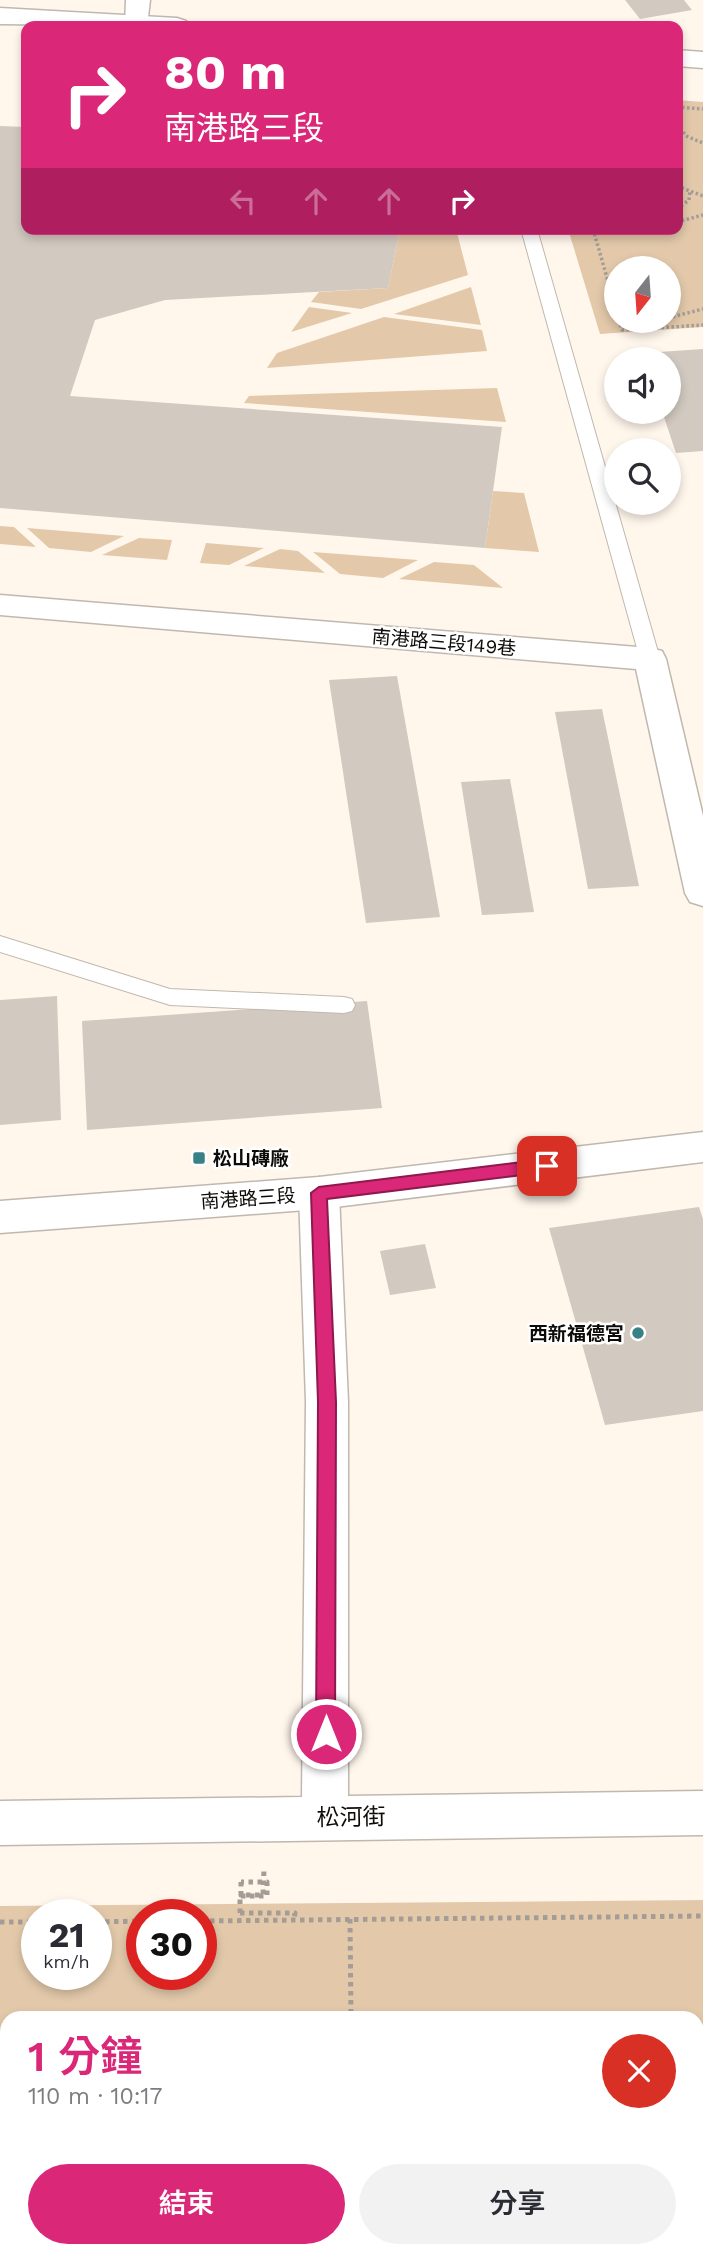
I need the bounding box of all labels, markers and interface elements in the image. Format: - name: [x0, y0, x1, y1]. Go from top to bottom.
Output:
- text: 80 m: [164, 43, 286, 101]
- icon: right: [49, 49, 140, 140]
- text: 南港路三段: [164, 109, 324, 147]
- icon: left: [224, 182, 262, 220]
- icon: ahead: [297, 182, 335, 220]
- icon: ahead: [370, 182, 408, 220]
- icon: right: [443, 182, 481, 220]
- north arrow: [604, 256, 681, 332]
- map controls: [604, 256, 681, 515]
- button: sound: [604, 347, 681, 424]
- button: search: [604, 438, 681, 515]
- street label: 南港路三段149巷: [371, 625, 517, 660]
- pin: [517, 1136, 577, 1196]
- place label: 松山磚廠: [213, 1147, 289, 1170]
- icon: arrive: [528, 1147, 566, 1185]
- marker: 松山磚廠: [191, 1150, 207, 1166]
- street label: 南港路三段: [200, 1184, 296, 1213]
- place label: 西新福德宮: [529, 1322, 624, 1345]
- marker: 西新福德宮: [630, 1325, 646, 1341]
- position arrow: [289, 1697, 363, 1771]
- street label: 松河街: [316, 1803, 386, 1832]
- speed limit sign: 30: [126, 1899, 217, 1990]
- text: 21: [49, 1914, 84, 1956]
- text: km/h: [43, 1951, 90, 1972]
- text: 1 分鐘: [28, 2032, 142, 2081]
- button: close: [602, 2034, 676, 2108]
- text: 110 m · 10:17: [28, 2083, 162, 2110]
- button: 結束: [28, 2164, 345, 2244]
- button: 分享: [359, 2164, 676, 2244]

